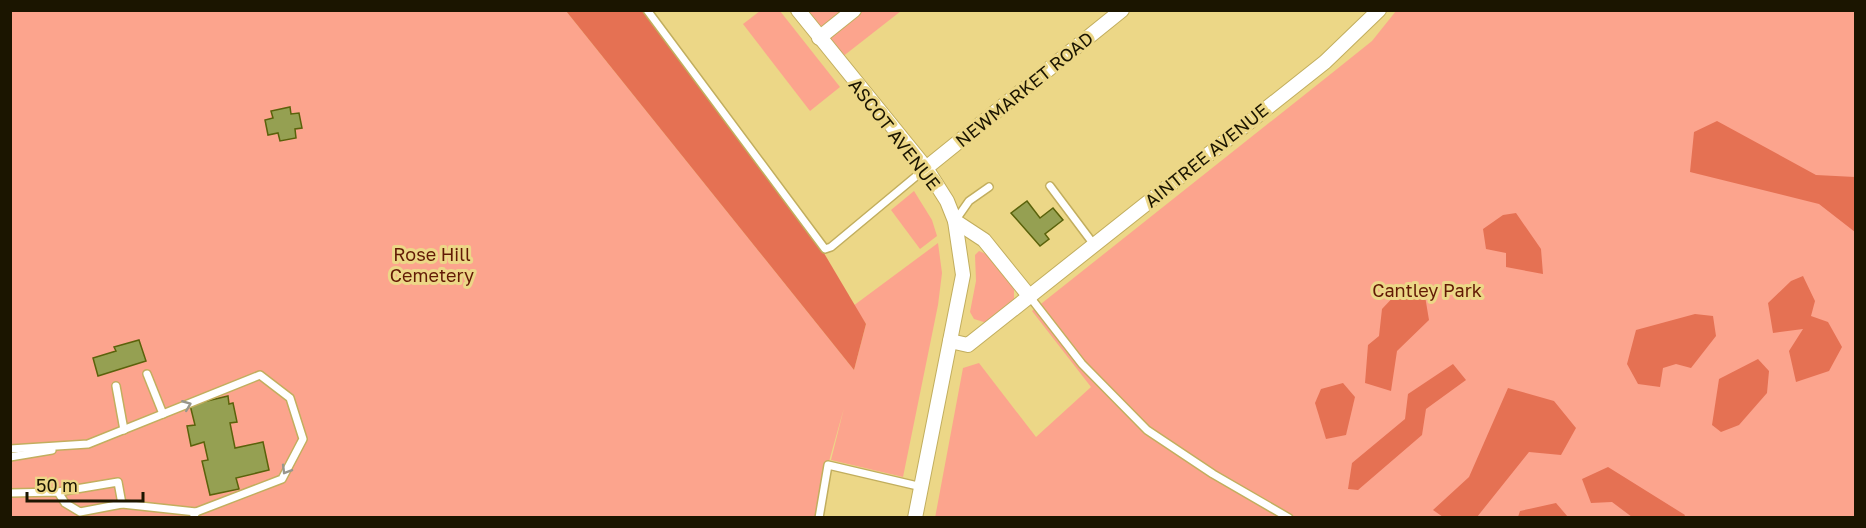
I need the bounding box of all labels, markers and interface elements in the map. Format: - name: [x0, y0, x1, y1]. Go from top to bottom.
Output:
- street label: NEWMARKET ROAD: [951, 27, 1097, 151]
- street label: ASCOT AVENUE: [845, 74, 945, 194]
- street label: AINTREE AVENUE: [1140, 98, 1272, 212]
- park label: Rose Hill Cemetery: [390, 243, 474, 286]
- park label: Cantley Park: [1372, 279, 1482, 301]
- one-way arrow: [181, 399, 192, 412]
- one-way arrow: [282, 464, 293, 474]
- scale bar: [27, 465, 142, 503]
- text: 50 m: [36, 474, 78, 496]

